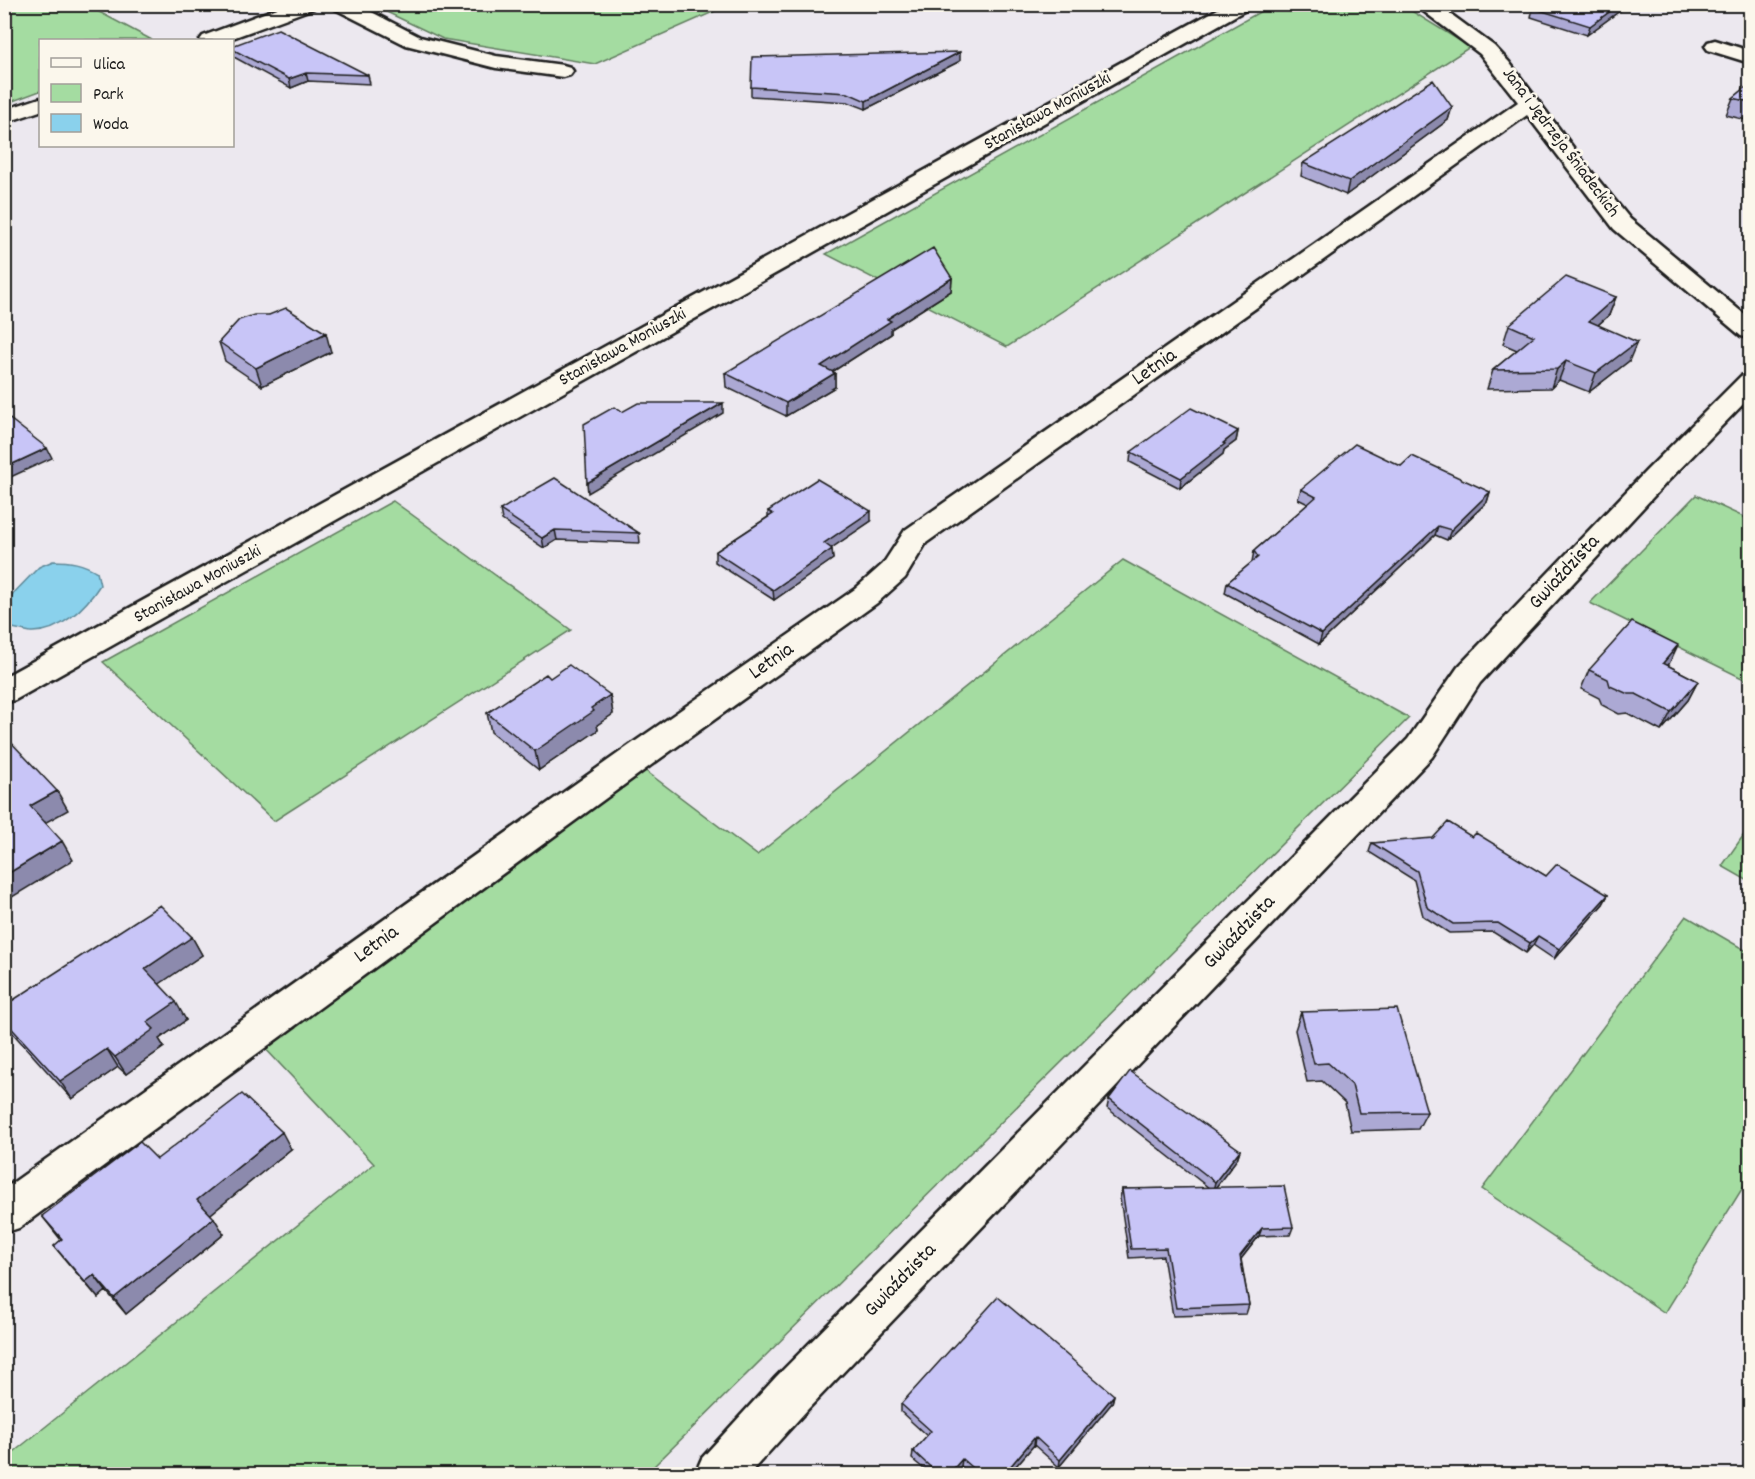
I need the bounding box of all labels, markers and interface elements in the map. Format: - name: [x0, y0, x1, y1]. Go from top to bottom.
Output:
- legend: [39, 39, 234, 147]
- text: Ulica: [93, 53, 125, 78]
- street label: Jana i Jędrzeja Śniadeckich: [1495, 63, 1625, 223]
- street label: Stanisława Moniuszki: [980, 67, 1116, 157]
- text: Park: [93, 83, 124, 108]
- text: Woda: [93, 113, 129, 138]
- street label: Stanisława Moniuszki: [555, 303, 691, 393]
- street label: Letnia: [1126, 341, 1185, 394]
- street label: Gwiaździsta: [1522, 528, 1609, 617]
- street label: Stanisława Moniuszki: [130, 540, 266, 630]
- street label: Letnia: [743, 635, 802, 688]
- street label: Gwiaździsta: [1197, 888, 1284, 977]
- street label: Letnia: [348, 918, 407, 972]
- street label: Gwiaździsta: [858, 1236, 945, 1325]

